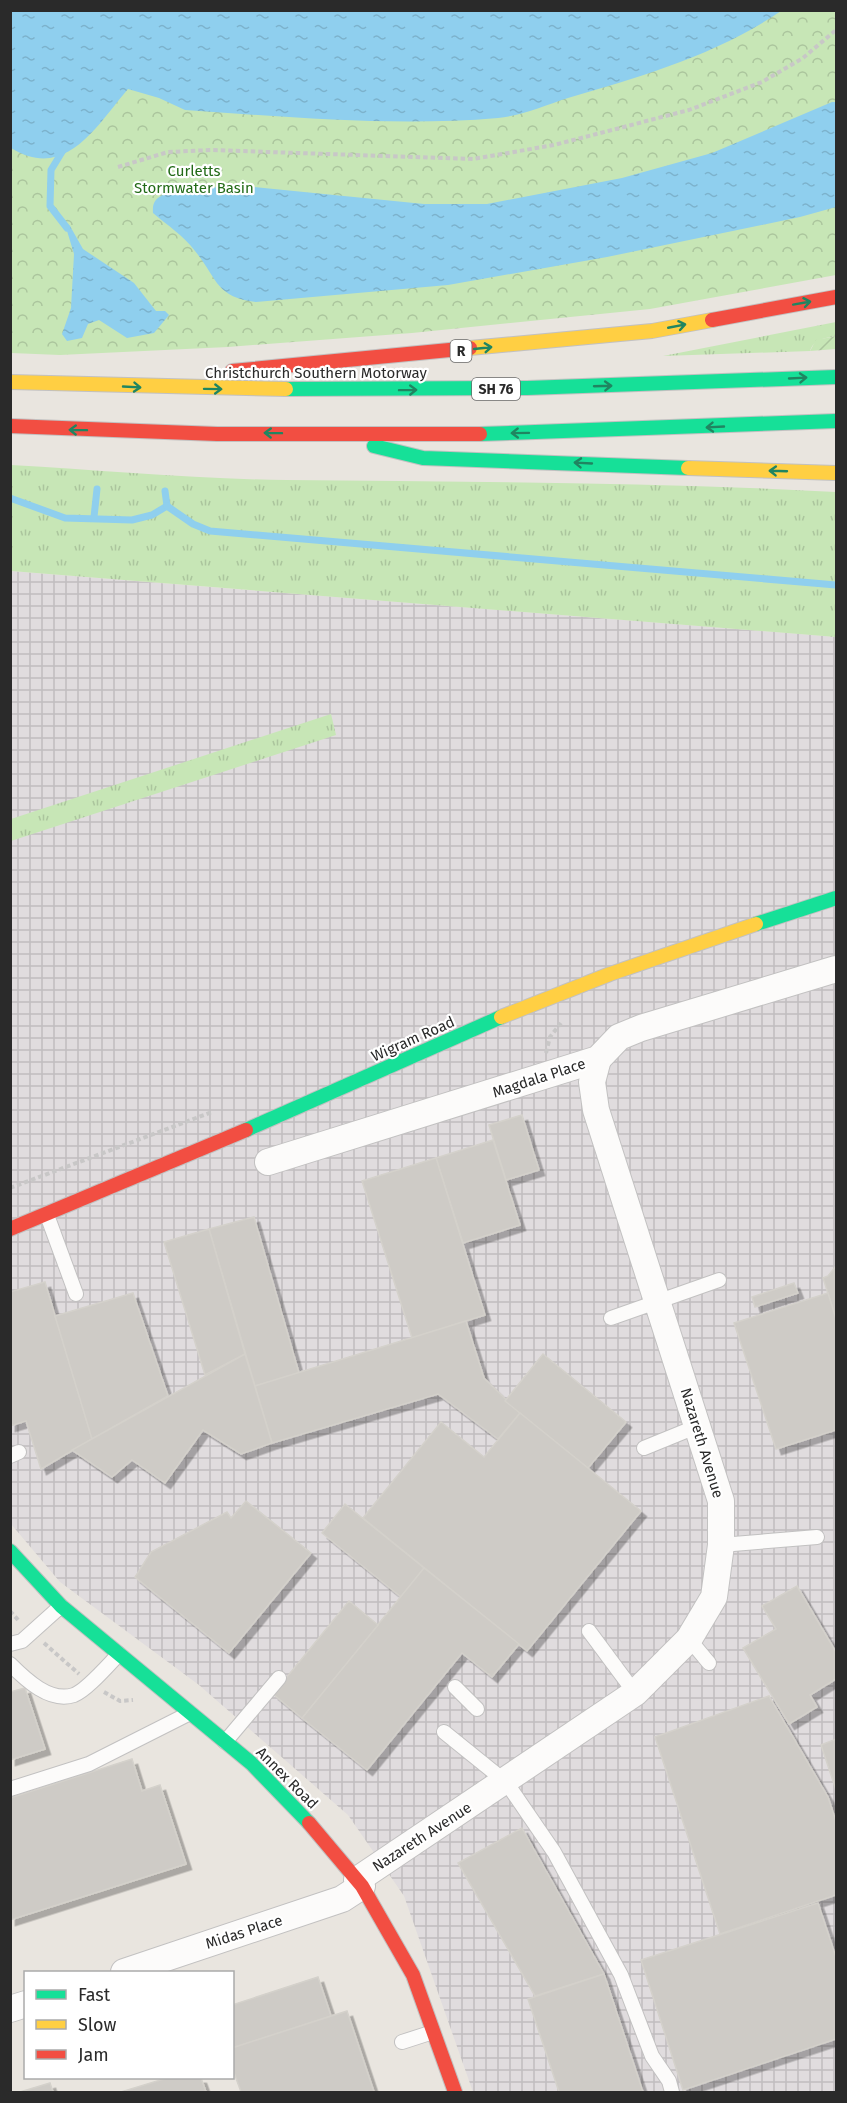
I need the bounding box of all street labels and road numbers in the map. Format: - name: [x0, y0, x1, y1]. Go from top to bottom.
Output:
- road number: R: [450, 340, 472, 362]
- street label: Christchurch Southern Motorway: [205, 364, 428, 382]
- road number: SH 76: [472, 378, 520, 400]
- street label: Wigram Road: [369, 1013, 457, 1065]
- street label: Magdala Place: [490, 1054, 588, 1102]
- street label: Nazareth Avenue: [677, 1386, 727, 1500]
- street label: Annex Road: [252, 1743, 322, 1813]
- street label: Nazareth Avenue: [369, 1798, 475, 1876]
- street label: Midas Place: [203, 1911, 285, 1953]

